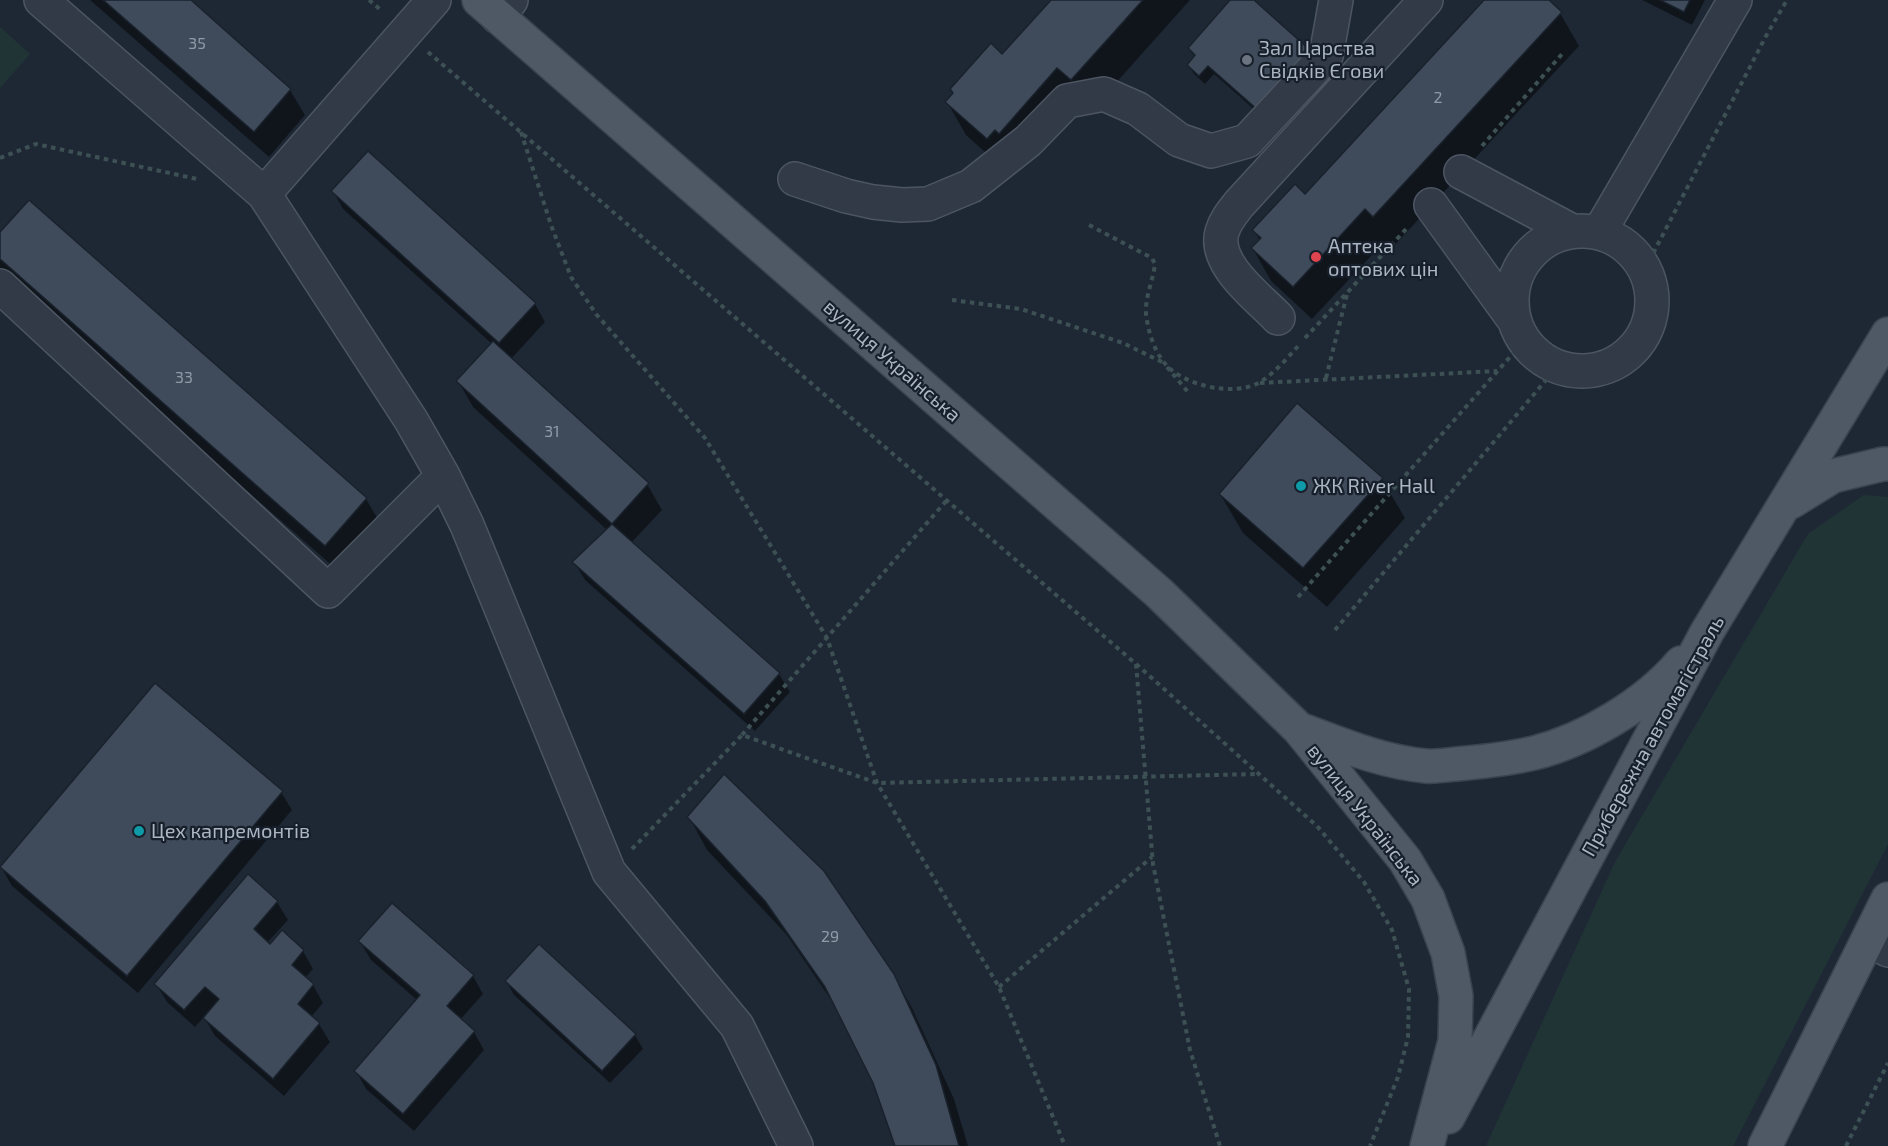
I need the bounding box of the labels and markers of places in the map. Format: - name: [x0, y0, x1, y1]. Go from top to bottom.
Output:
- place label: Зал Царства Свідків Єгови: [1259, 36, 1384, 83]
- marker: Зал Царства Свідків Єгови: [1240, 53, 1254, 67]
- place label: Аптека оптових цін: [1328, 234, 1438, 281]
- marker: Аптека оптових цін: [1309, 250, 1323, 264]
- place label: ЖК River Hall: [1313, 474, 1435, 498]
- marker: ЖК River Hall: [1294, 479, 1308, 493]
- place label: Цех капремонтів: [151, 819, 310, 843]
- marker: Цех капремонтів: [132, 824, 146, 838]

